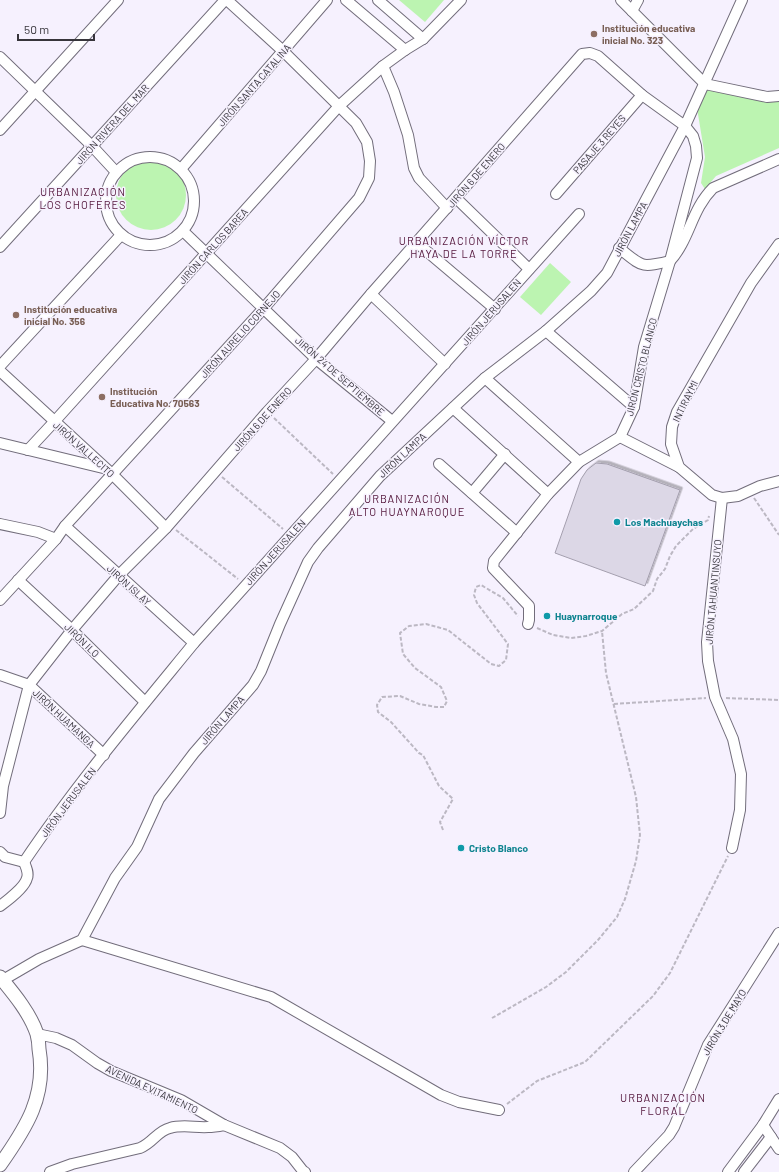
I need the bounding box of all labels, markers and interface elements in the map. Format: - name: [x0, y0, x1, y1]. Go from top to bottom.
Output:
- scale bar: [18, 16, 94, 42]
- text: 50 m: [24, 22, 49, 36]
- place label: Institución educativa inicial No. 323: [602, 22, 695, 46]
- marker: Institución educativa inicial No. 323: [589, 29, 599, 39]
- street label: JIRÓN SANTA CATALINA: [215, 41, 293, 129]
- street label: JIRÓN RIVERA DEL MAR: [73, 81, 151, 167]
- street label: PASAJE 3 REYES: [570, 112, 628, 176]
- street label: JIRÓN 6 DE ENERO: [445, 140, 507, 210]
- district label: URBANIZACIÓN LOS CHOFERES: [39, 185, 127, 211]
- street label: JIRÓN LAMPA: [610, 199, 650, 259]
- street label: JIRÓN CARLOS BAREA: [176, 206, 250, 286]
- district label: URBANIZACIÓN VÍCTOR HAYA DE LA TORRE: [399, 234, 529, 260]
- street label: JIRÓN JERUSALEN: [459, 276, 523, 348]
- street label: JIRÓN AURELIO CORNEJO: [198, 288, 282, 380]
- place label: Institución educativa inicial No. 356: [24, 303, 117, 327]
- marker: Institución educativa inicial No. 356: [11, 310, 21, 320]
- street label: JIRÓN CRISTO BLANCO: [623, 317, 659, 417]
- street label: JIRÓN 24 DE SEPTIEMBRE: [293, 334, 387, 418]
- street label: INTIRAYMI: [670, 378, 700, 424]
- place label: Institución Educativa No. 70563: [110, 385, 200, 409]
- street label: JIRÓN 6 DE ENERO: [230, 385, 294, 453]
- marker: Institución Educativa No. 70563: [97, 392, 107, 402]
- street label: JIRÓN VALLECITO: [51, 418, 117, 480]
- street label: JIRÓN LAMPA: [376, 430, 428, 480]
- district label: URBANIZACIÓN ALTO HUAYNAROQUE: [349, 492, 465, 518]
- place label: Los Machuaychas: [625, 516, 703, 528]
- street label: JIRÓN JERUSALEN: [242, 517, 308, 587]
- marker: Los Machuaychas: [612, 517, 622, 527]
- street label: JIRÓN TAHUANTINSUYO: [702, 539, 724, 645]
- street label: JIRÓN ISLAY: [105, 562, 154, 608]
- place label: Huaynarroque: [555, 610, 618, 622]
- marker: Huaynarroque: [542, 611, 552, 621]
- street label: JIRÓN ILO: [62, 620, 102, 660]
- street label: JIRÓN HUAMANGA: [30, 686, 98, 750]
- street label: JIRÓN LAMPA: [198, 693, 246, 747]
- street label: JIRÓN JERUSALEN: [38, 765, 98, 839]
- place label: Cristo Blanco: [469, 842, 528, 854]
- marker: Cristo Blanco: [456, 843, 466, 853]
- street label: JIRÓN 3 DE MAYO: [700, 987, 748, 1057]
- street label: AVENIDA EVITAMIENTO: [104, 1062, 200, 1116]
- district label: URBANIZACIÓN FLORAL: [620, 1091, 706, 1117]

